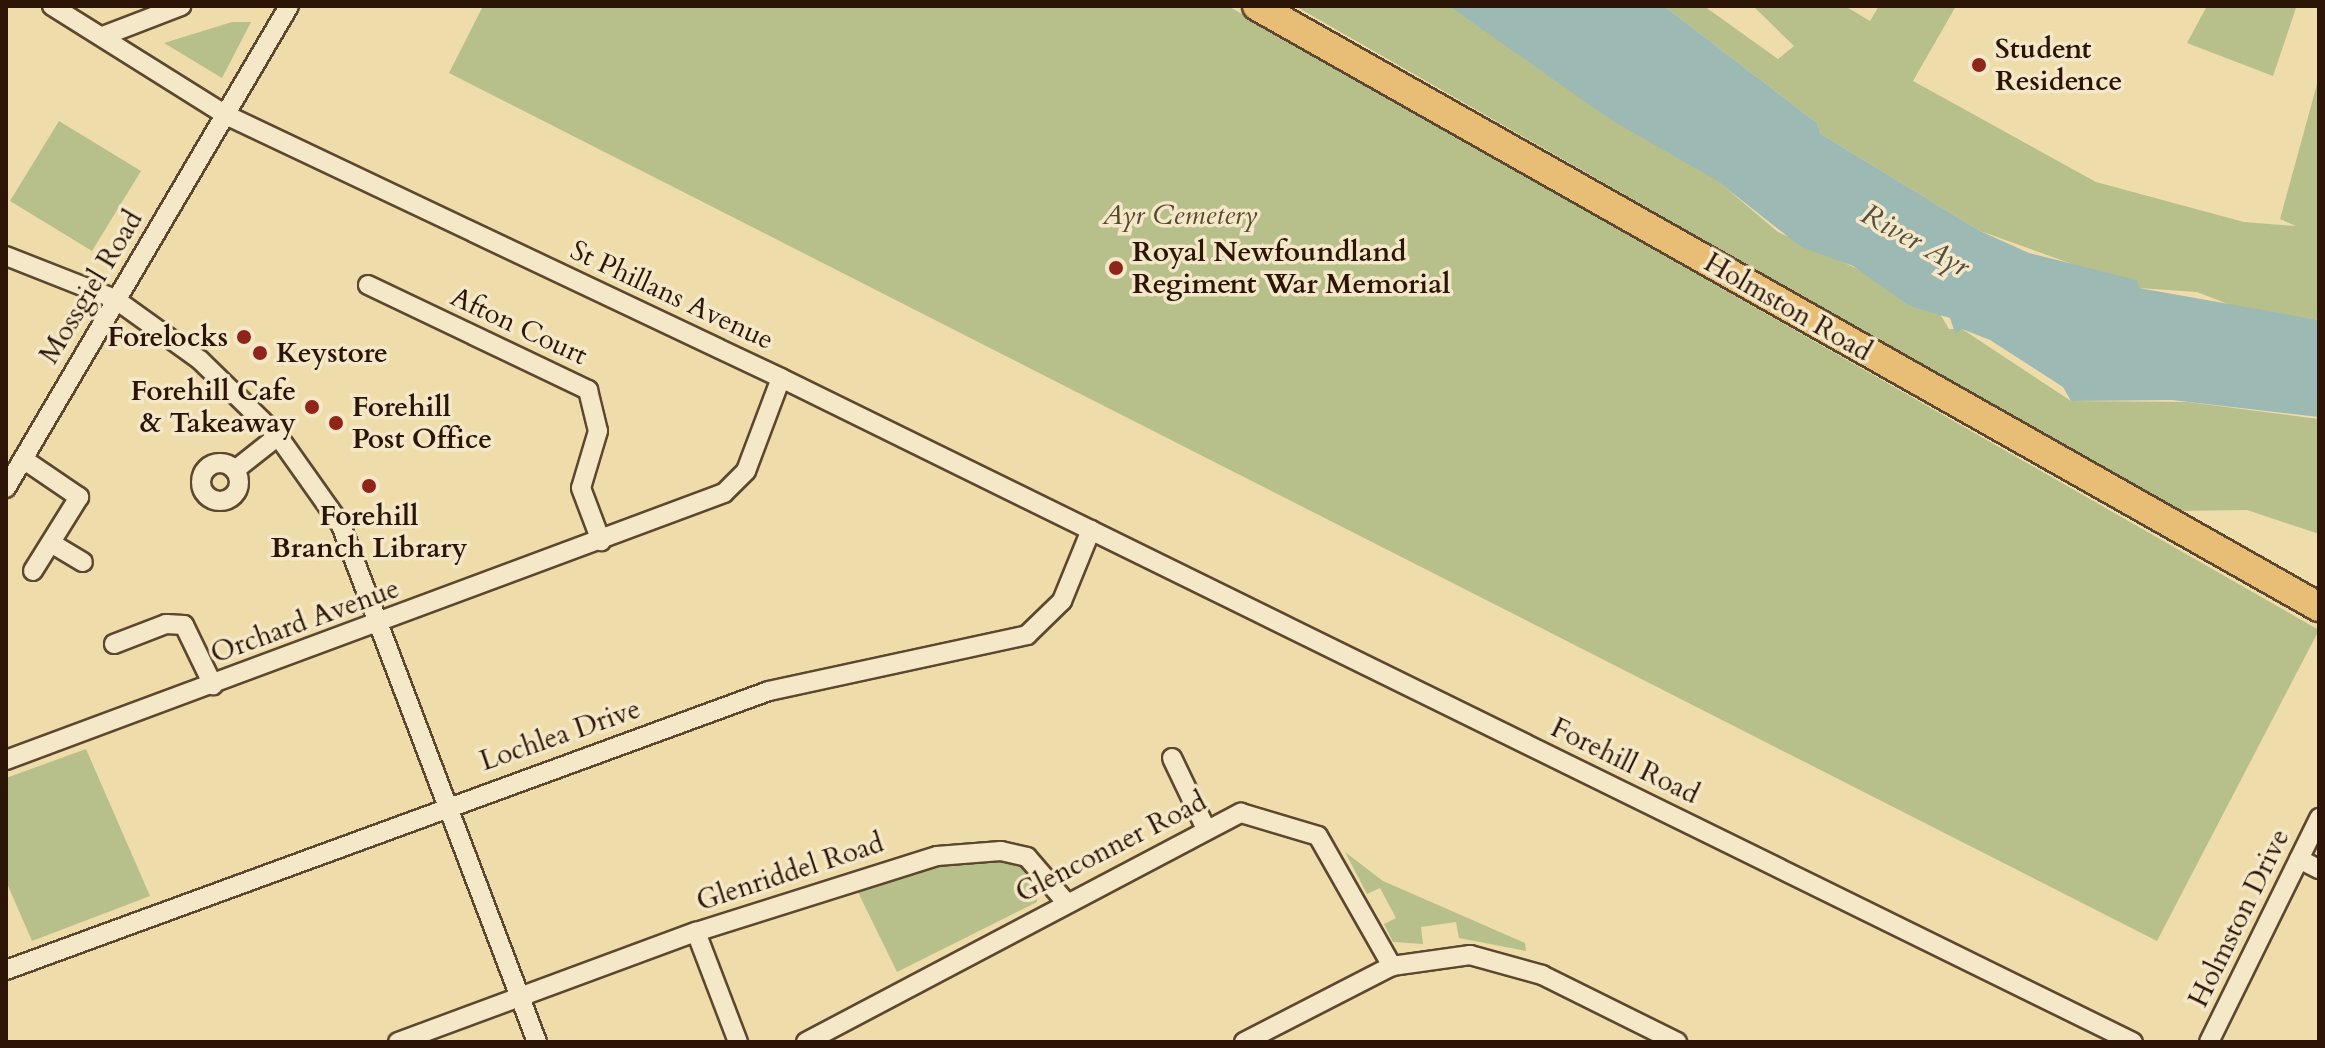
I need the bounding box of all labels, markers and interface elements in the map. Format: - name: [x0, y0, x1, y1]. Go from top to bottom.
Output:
- place label: Student Residence: [1995, 32, 2122, 98]
- marker: Student Residence: [1970, 56, 1988, 74]
- water label: River Ayr: [1854, 197, 1976, 285]
- park label: Ayr Cemetery: [1102, 198, 1258, 232]
- street label: Mossgiel Road: [32, 204, 150, 370]
- street label: St Phillans Avenue: [565, 233, 779, 357]
- place label: Royal Newfoundland Regiment War Memorial: [1132, 235, 1450, 301]
- street label: Holmston Road: [1698, 246, 1878, 368]
- marker: Royal Newfoundland Regiment War Memorial: [1107, 259, 1125, 277]
- street label: Afton Court: [445, 280, 593, 372]
- place label: Forelocks: [107, 320, 228, 354]
- marker: Forelocks: [235, 328, 253, 346]
- place label: Keystore: [276, 336, 388, 370]
- marker: Keystore: [251, 344, 269, 362]
- place label: Forehill Cafe & Takeaway: [131, 374, 296, 440]
- place label: Forehill Post Office: [352, 390, 492, 456]
- marker: Forehill Cafe & Takeaway: [303, 398, 321, 416]
- marker: Forehill Post Office: [327, 414, 345, 432]
- marker: Forehill Branch Library: [360, 477, 378, 495]
- place label: Forehill Branch Library: [271, 499, 467, 565]
- street label: Orchard Avenue: [206, 571, 404, 671]
- street label: Lochlea Drive: [475, 692, 645, 778]
- street label: Forehill Road: [1545, 711, 1705, 811]
- street label: Glenconner Road: [1010, 784, 1212, 910]
- street label: Holmston Drive: [2181, 824, 2297, 1012]
- street label: Glenriddel Road: [692, 826, 888, 918]

